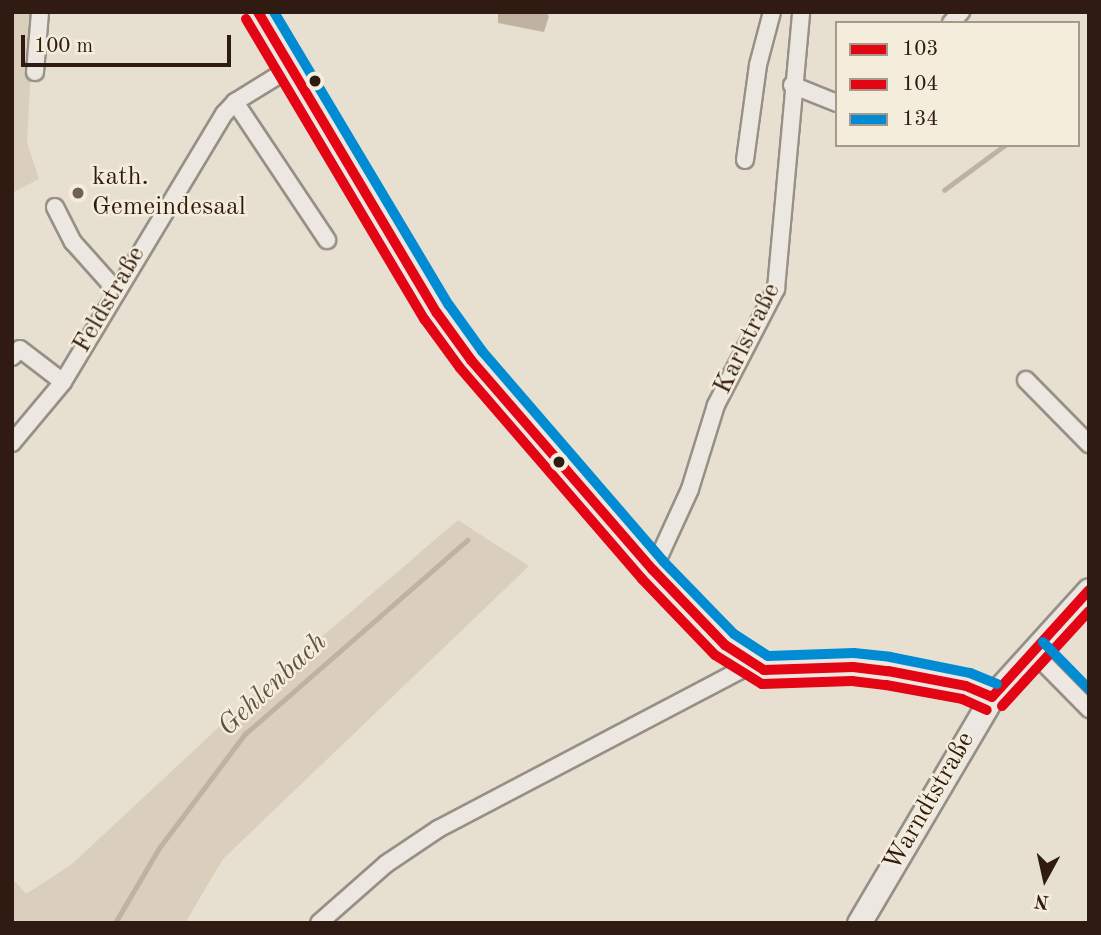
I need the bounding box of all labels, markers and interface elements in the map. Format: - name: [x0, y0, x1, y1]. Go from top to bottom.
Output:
- scale bar: [24, 21, 234, 65]
- legend: [835, 21, 1080, 147]
- text: 100 m: [34, 36, 93, 57]
- text: 103: [902, 39, 939, 60]
- unlabelled marker: [308, 74, 322, 88]
- text: 104: [902, 74, 939, 95]
- text: 134: [902, 109, 939, 130]
- place label: kath. Gemeindesaal: [92, 162, 246, 224]
- marker: kath. Gemeindesaal: [70, 185, 86, 201]
- street label: Feldstraße: [67, 241, 153, 359]
- street label: Karlstraße: [708, 278, 788, 400]
- unlabelled marker: [552, 455, 566, 469]
- water label: Gehlenbach: [212, 626, 334, 744]
- street label: Warndtstraße: [878, 727, 982, 877]
- north arrow: [1010, 844, 1080, 914]
- text: N: [1033, 890, 1051, 911]

